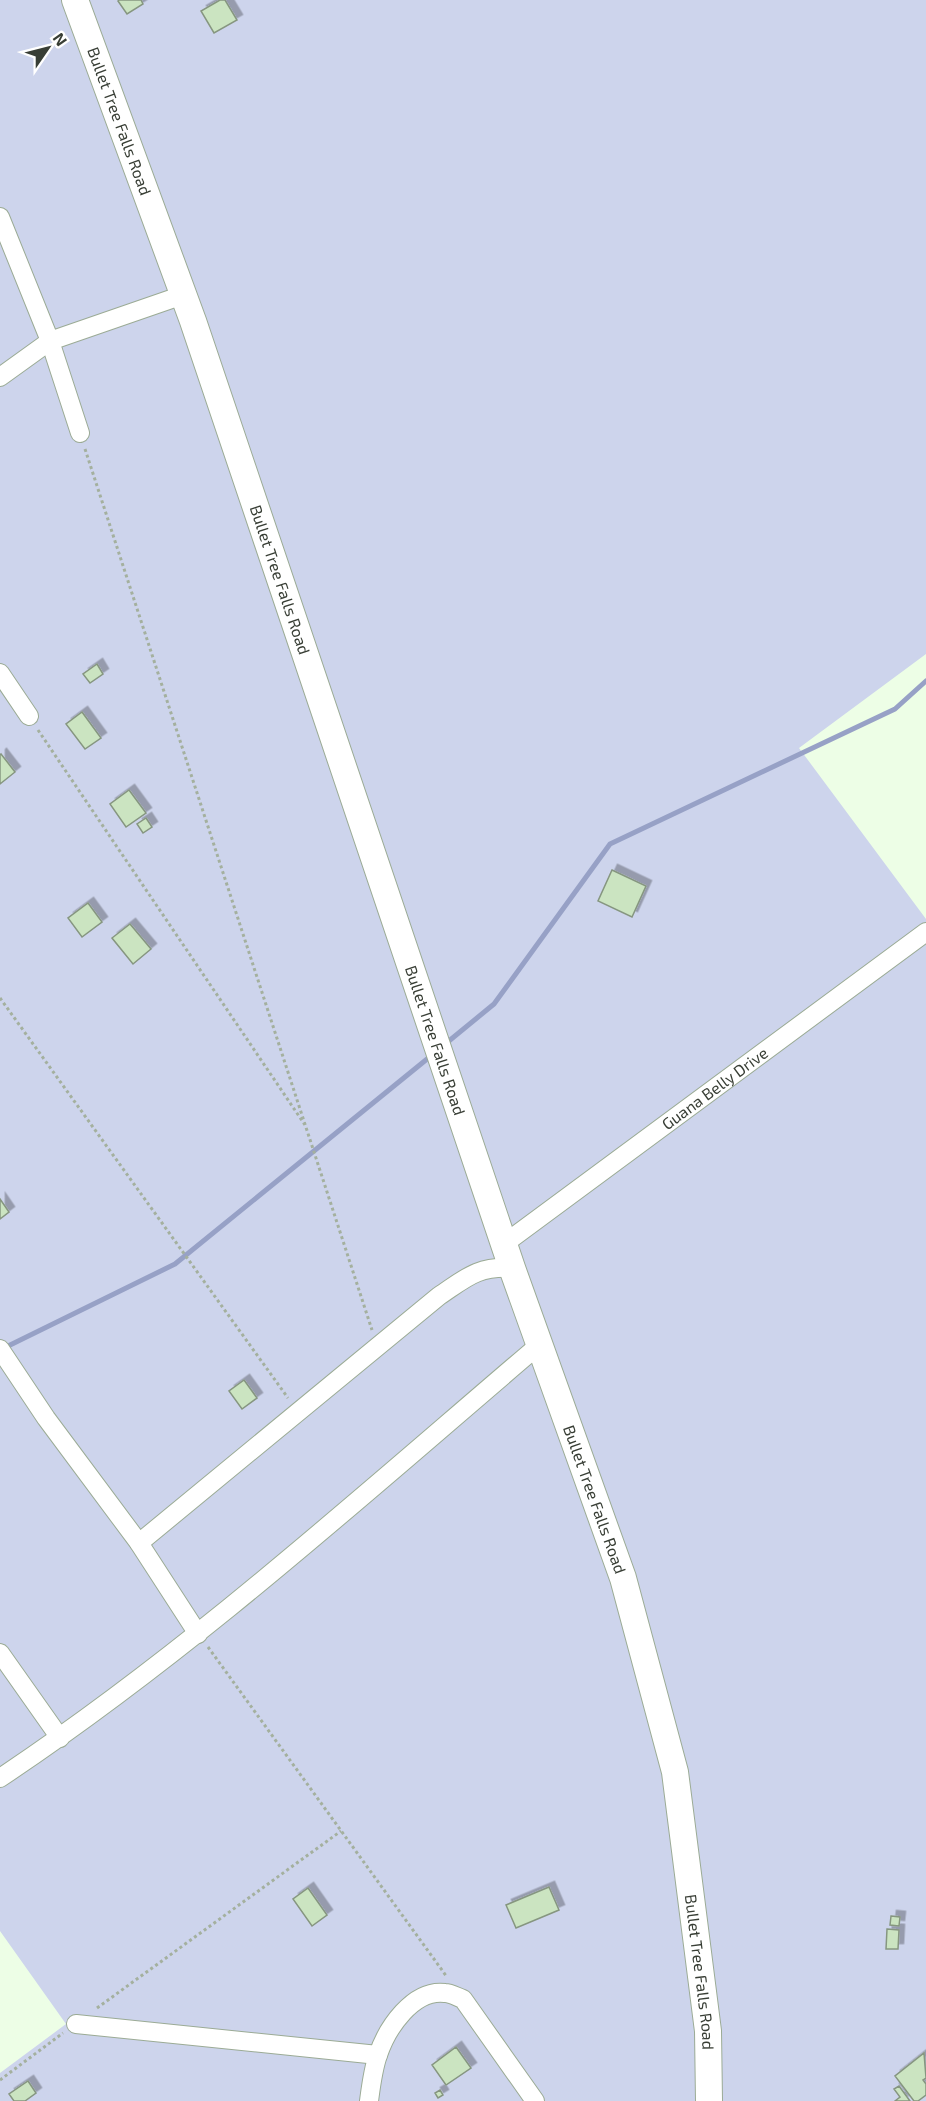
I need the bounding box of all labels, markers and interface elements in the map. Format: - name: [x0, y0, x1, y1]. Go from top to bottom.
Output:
- north arrow: [18, 18, 78, 78]
- text: N: [50, 29, 72, 49]
- street label: Bullet Tree Falls Road: [84, 44, 156, 198]
- street label: Bullet Tree Falls Road: [247, 502, 315, 657]
- street label: Bullet Tree Falls Road: [402, 963, 470, 1117]
- street label: Guana Belly Drive: [658, 1042, 771, 1133]
- street label: Bullet Tree Falls Road: [560, 1422, 631, 1576]
- street label: Bullet Tree Falls Road: [682, 1893, 718, 2050]

